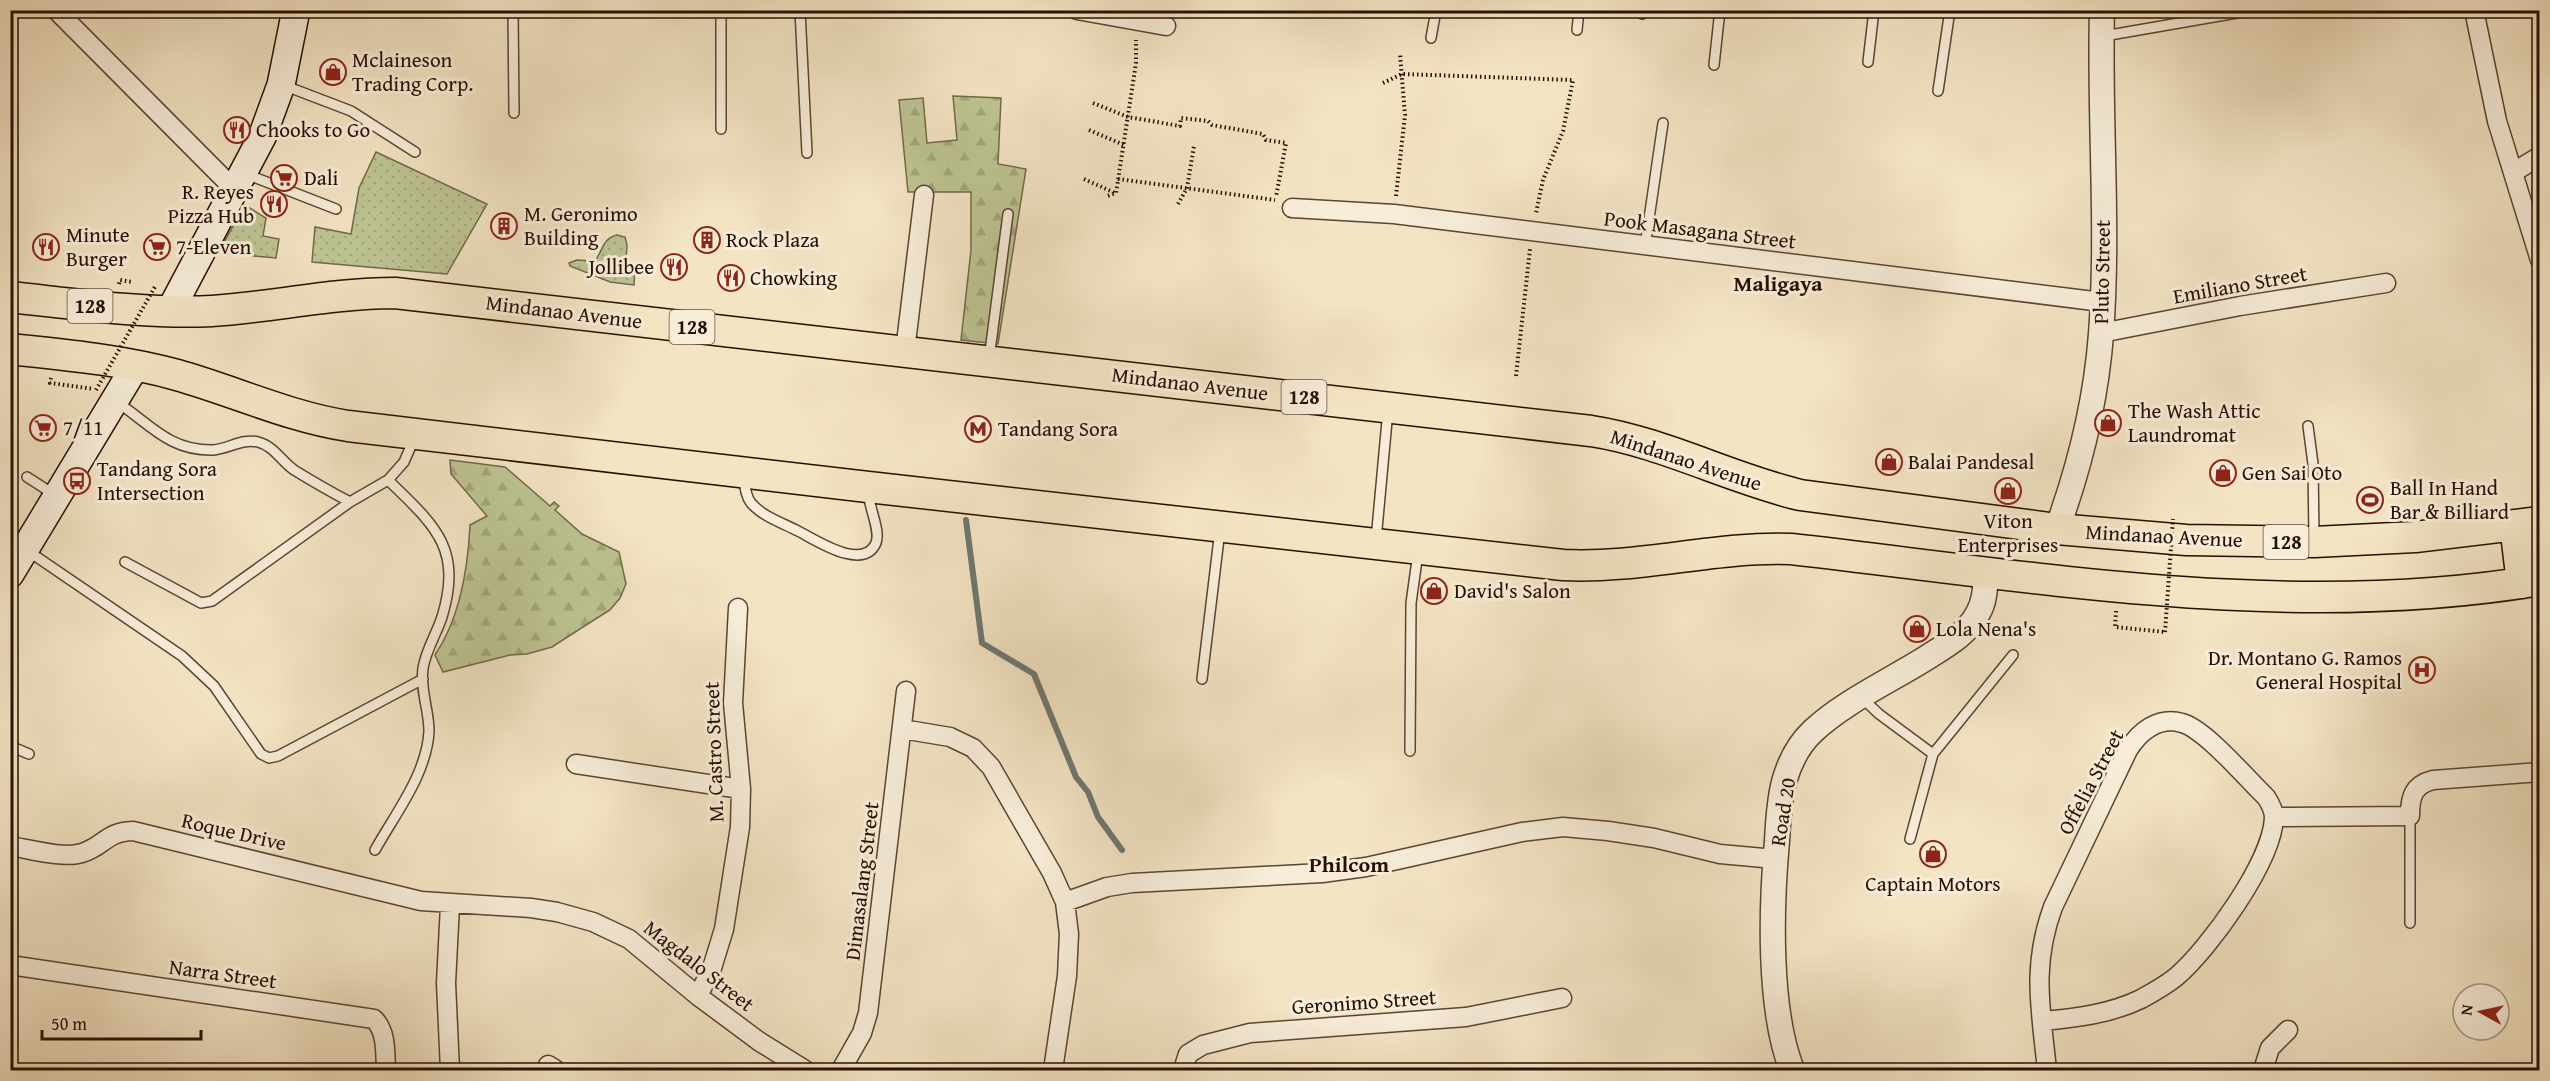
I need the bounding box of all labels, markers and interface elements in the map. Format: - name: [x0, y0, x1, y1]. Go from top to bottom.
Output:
- place label: Mclaineson Trading Corp.: [352, 44, 473, 99]
- shop icon: Mclaineson Trading Corp.: [318, 57, 348, 87]
- place label: Chooks to Go: [256, 114, 370, 145]
- restaurant icon: Chooks to Go: [222, 115, 252, 145]
- place label: Dali: [304, 162, 339, 193]
- supermarket icon: Dali: [269, 163, 299, 193]
- place label: R. Reyes Pizza Hub: [168, 176, 254, 231]
- restaurant icon: R. Reyes Pizza Hub: [259, 189, 289, 219]
- place label: M. Geronimo Building: [524, 198, 638, 253]
- street label: Pook Masagana Street: [1602, 202, 1798, 257]
- building icon: M. Geronimo Building: [489, 211, 519, 241]
- place label: Minute Burger: [66, 219, 130, 274]
- street label: Pluto Street: [2085, 219, 2118, 324]
- place label: Rock Plaza: [726, 224, 819, 255]
- building icon: Rock Plaza: [692, 225, 722, 255]
- place label: 7-Eleven: [176, 231, 252, 262]
- restaurant icon: Minute Burger: [31, 232, 61, 262]
- supermarket icon: 7-Eleven: [142, 232, 172, 262]
- place label: Jollibee: [585, 251, 654, 282]
- restaurant icon: Jollibee: [659, 252, 689, 282]
- street label: Emiliano Street: [2170, 257, 2310, 312]
- place label: Chowking: [750, 262, 838, 293]
- restaurant icon: Chowking: [716, 263, 746, 293]
- district label: Maligaya: [1734, 267, 1823, 299]
- street label: Mindanao Avenue: [484, 287, 644, 337]
- road number: 128: [68, 289, 112, 323]
- road number: 128: [670, 310, 714, 344]
- street label: Mindanao Avenue: [1110, 359, 1270, 409]
- road number: 128: [1282, 380, 1326, 414]
- place label: The Wash Attic Laundromat: [2128, 395, 2261, 450]
- shop icon: The Wash Attic Laundromat: [2093, 408, 2123, 438]
- place label: 7/11: [63, 412, 103, 443]
- supermarket icon: 7/11: [28, 413, 58, 443]
- place label: Tandang Sora: [998, 413, 1118, 444]
- metro station icon: Tandang Sora: [963, 414, 993, 444]
- street label: Mindanao Avenue: [1606, 420, 1766, 499]
- place label: Balai Pandesal: [1908, 446, 2035, 477]
- shop icon: Balai Pandesal: [1874, 447, 1904, 477]
- place label: Tandang Sora Intersection: [97, 453, 217, 508]
- place label: Gen Sai Oto: [2242, 457, 2342, 488]
- shop icon: Gen Sai Oto: [2208, 458, 2238, 488]
- bus stop icon: Tandang Sora Intersection: [62, 466, 92, 496]
- place label: Ball In Hand Bar & Billiard: [2390, 472, 2510, 527]
- shop icon: Viton Enterprises: [1993, 476, 2023, 506]
- sports icon: Ball In Hand Bar & Billiard: [2355, 485, 2385, 515]
- place label: Viton Enterprises: [1958, 505, 2058, 560]
- street label: Mindanao Avenue: [2085, 516, 2244, 555]
- road number: 128: [2264, 525, 2308, 559]
- place label: David's Salon: [1454, 575, 1571, 606]
- shop icon: David's Salon: [1419, 576, 1449, 606]
- place label: Lola Nena's: [1936, 613, 2036, 644]
- shop icon: Lola Nena's: [1902, 614, 1932, 644]
- place label: Dr. Montano G. Ramos General Hospital: [2208, 642, 2402, 697]
- hospital icon: Dr. Montano G. Ramos General Hospital: [2407, 655, 2437, 685]
- street label: M. Castro Street: [696, 681, 731, 823]
- street label: Offelia Street: [2050, 723, 2132, 840]
- street label: Road 20: [1762, 776, 1803, 848]
- street label: Dimasalang Street: [836, 799, 887, 962]
- street label: Roque Drive: [179, 804, 290, 859]
- shop icon: Captain Motors: [1918, 839, 1948, 869]
- district label: Philcom: [1309, 848, 1389, 880]
- place label: Captain Motors: [1865, 868, 2001, 899]
- street label: Magdalo Street: [637, 912, 762, 1019]
- street label: Narra Street: [167, 951, 279, 996]
- street label: Geronimo Street: [1291, 981, 1438, 1022]
- north arrow: [2451, 982, 2511, 1042]
- scale bar: [42, 1003, 201, 1041]
- text: N: [2454, 1003, 2479, 1017]
- text: 50 m: [51, 1010, 87, 1037]

